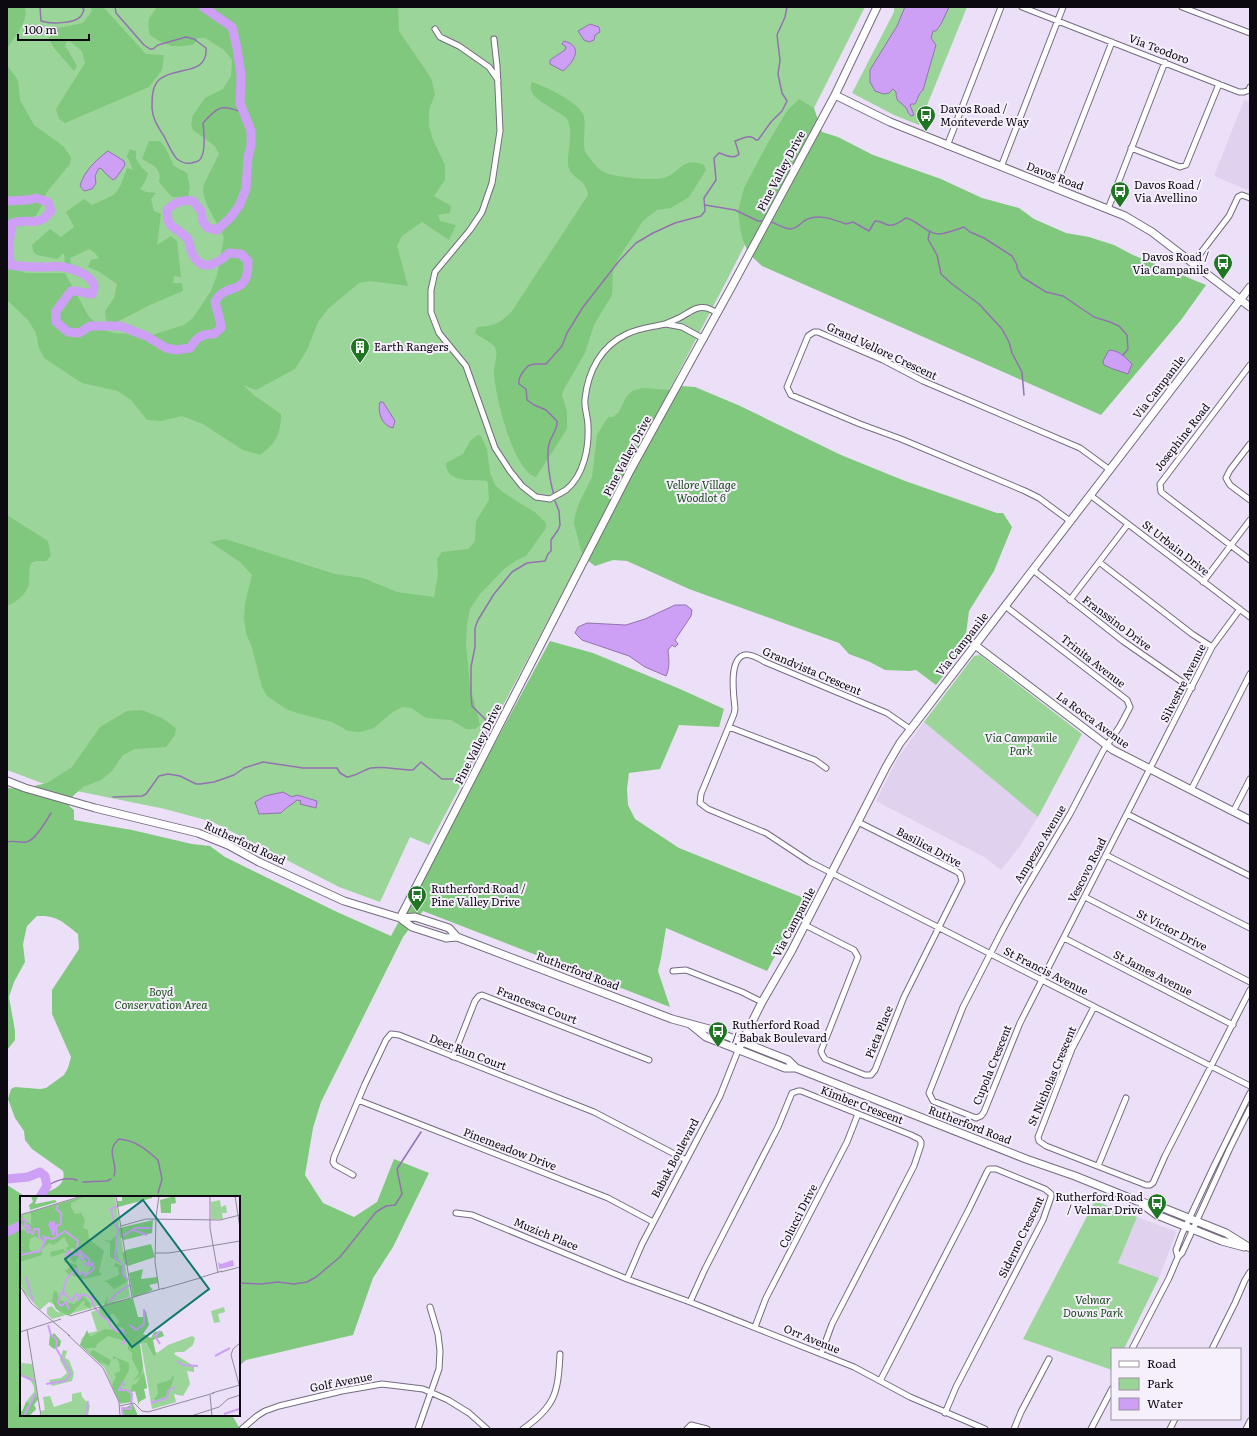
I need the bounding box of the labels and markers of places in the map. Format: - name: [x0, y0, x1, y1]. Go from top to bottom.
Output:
- place label: Davos Road / Monteverde Way: [940, 100, 1030, 129]
- bus stop icon: Davos Road / Monteverde Way: [915, 104, 937, 132]
- place label: Davos Road / Via Avellino: [1134, 176, 1201, 205]
- bus stop icon: Davos Road / Via Avellino: [1109, 180, 1131, 208]
- place label: Davos Road / Via Campanile: [1132, 248, 1209, 277]
- bus stop icon: Davos Road / Via Campanile: [1212, 252, 1234, 280]
- building icon: Earth Rangers: [349, 336, 371, 364]
- place label: Earth Rangers: [374, 338, 449, 354]
- place label: Rutherford Road / Pine Valley Drive: [431, 880, 526, 909]
- bus stop icon: Rutherford Road / Pine Valley Drive: [406, 884, 428, 912]
- place label: Rutherford Road / Babak Boulevard: [732, 1016, 827, 1045]
- bus stop icon: Rutherford Road / Babak Boulevard: [707, 1020, 729, 1048]
- place label: Rutherford Road / Velmar Drive: [1055, 1188, 1143, 1217]
- bus stop icon: Rutherford Road / Velmar Drive: [1146, 1192, 1168, 1220]

